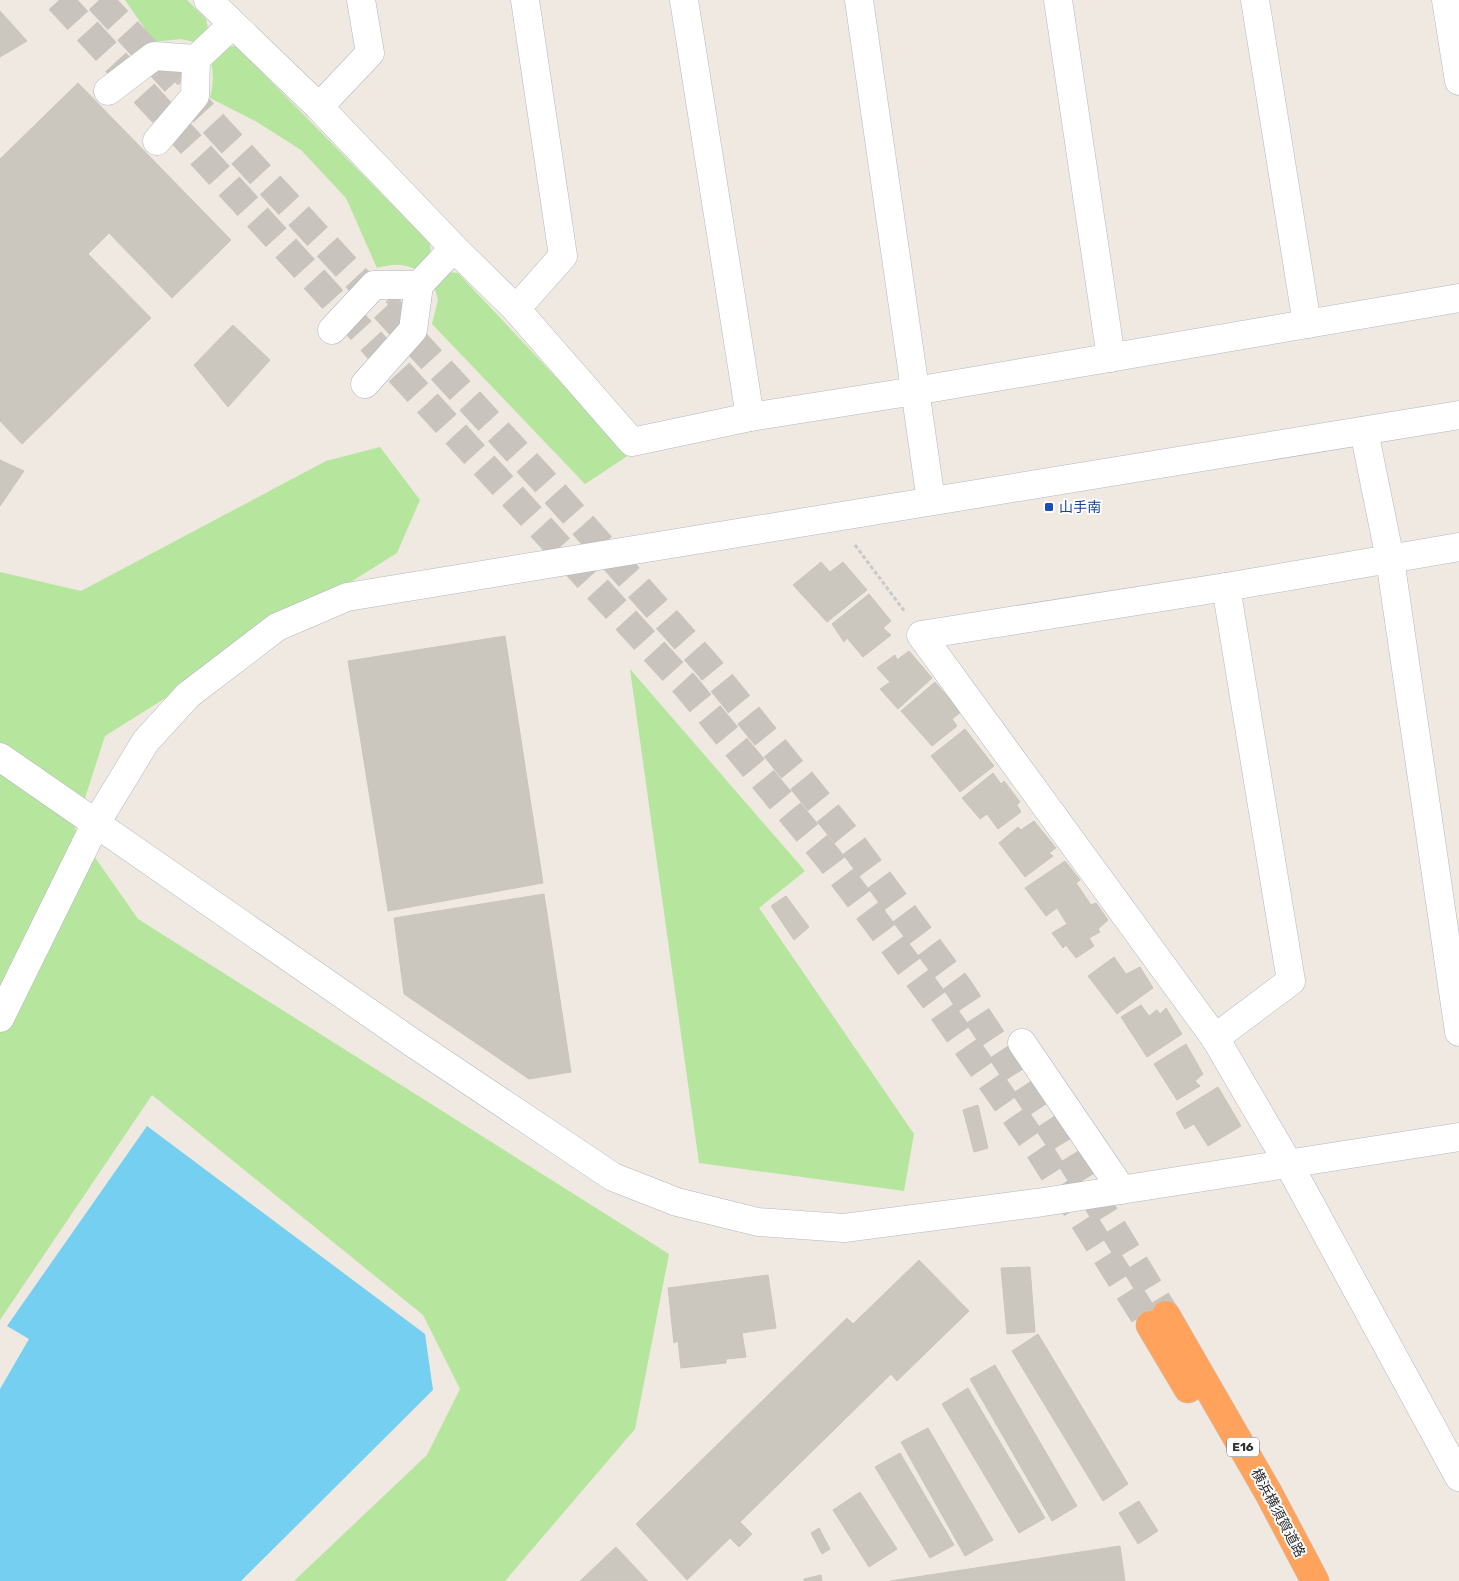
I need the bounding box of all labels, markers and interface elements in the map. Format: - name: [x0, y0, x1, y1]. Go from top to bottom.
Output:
- place label: 山手南: [1059, 499, 1101, 516]
- marker: 山手南: [1043, 501, 1055, 513]
- road number: E16: [1227, 1438, 1259, 1456]
- street label: 横浜横須賀道路: [1247, 1466, 1309, 1560]

